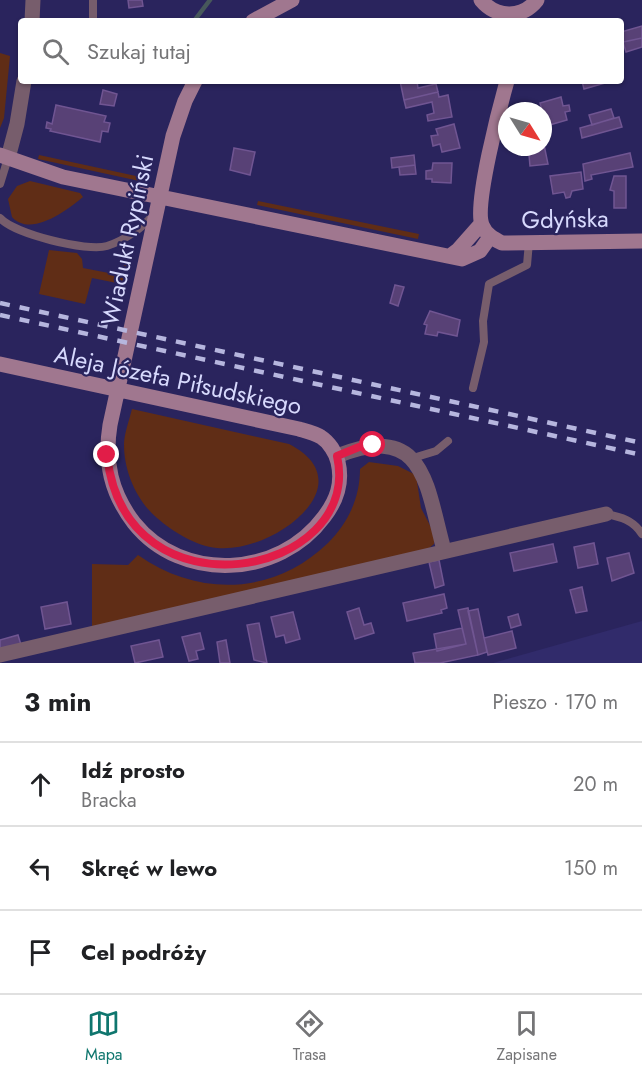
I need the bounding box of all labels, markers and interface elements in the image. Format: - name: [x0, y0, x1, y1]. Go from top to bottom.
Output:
- search box: [18, 18, 624, 84]
- icon: search: [39, 35, 72, 68]
- text: Szukaj tutaj: [87, 35, 191, 67]
- north arrow: [498, 102, 552, 156]
- street label: Wiadukt Rypiński: [92, 151, 162, 329]
- street label: Gdyńska: [521, 201, 609, 237]
- street label: Aleja Józefa Piłsudskiego: [51, 337, 305, 423]
- route start: [359, 431, 385, 457]
- route end: [93, 441, 119, 467]
- text: 3 min: [24, 683, 91, 721]
- text: Pieszo · 170 m: [493, 688, 618, 717]
- text: Idź prosto: [81, 754, 185, 786]
- icon: ahead: [24, 768, 57, 801]
- text: 20 m: [573, 770, 618, 799]
- text: Bracka: [81, 786, 137, 815]
- icon: left: [24, 852, 57, 885]
- text: Skręć w lewo: [81, 852, 217, 884]
- text: 150 m: [564, 854, 618, 883]
- icon: arrive: [24, 936, 57, 969]
- text: Cel podróży: [81, 936, 206, 968]
- tab: Mapa: [85, 1007, 123, 1066]
- tab: Trasa: [293, 1007, 326, 1066]
- tab: Zapisane: [496, 1007, 557, 1066]

